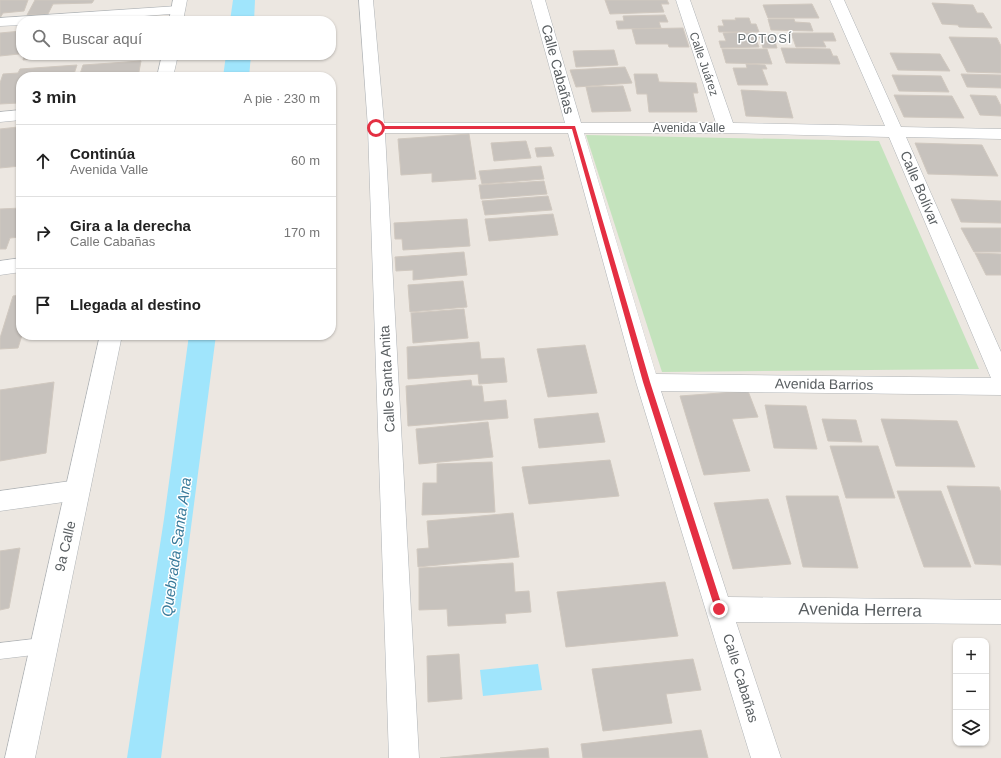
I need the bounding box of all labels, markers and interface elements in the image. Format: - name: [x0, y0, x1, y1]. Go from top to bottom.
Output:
- search box: [16, 16, 336, 60]
- street label: Calle Cabañas: [538, 23, 578, 115]
- icon: search: [30, 27, 52, 49]
- text: Buscar aquí: [62, 30, 142, 47]
- street label: Calle Juárez: [687, 30, 721, 98]
- district label: POTOSÍ: [738, 31, 792, 46]
- text: 3 min: [32, 88, 76, 107]
- text: A pie · 230 m: [243, 91, 320, 106]
- route start: [367, 119, 385, 137]
- street label: Avenida Valle: [653, 121, 725, 135]
- text: Continúa: [70, 145, 135, 162]
- street label: Calle Bolívar: [897, 148, 943, 228]
- icon: ahead: [32, 150, 54, 172]
- text: 60 m: [291, 153, 320, 168]
- text: Avenida Valle: [70, 162, 148, 177]
- text: Gira a la derecha: [70, 217, 191, 234]
- icon: right: [32, 222, 54, 244]
- text: 170 m: [284, 225, 320, 240]
- text: Calle Cabañas: [70, 234, 155, 249]
- icon: arrive: [32, 294, 54, 316]
- text: Llegada al destino: [70, 296, 201, 313]
- street label: Calle Santa Anita: [376, 325, 398, 433]
- street label: Avenida Barrios: [775, 375, 873, 393]
- water label: Quebrada Santa Ana: [158, 476, 194, 618]
- street label: 9a Calle: [51, 519, 79, 573]
- street label: Avenida Herrera: [798, 599, 922, 621]
- route end: [710, 600, 728, 618]
- street label: Calle Cabañas: [720, 632, 762, 724]
- map controls: [953, 638, 989, 746]
- button: +: [953, 638, 989, 674]
- button: −: [953, 674, 989, 710]
- button: layers: [953, 710, 989, 746]

